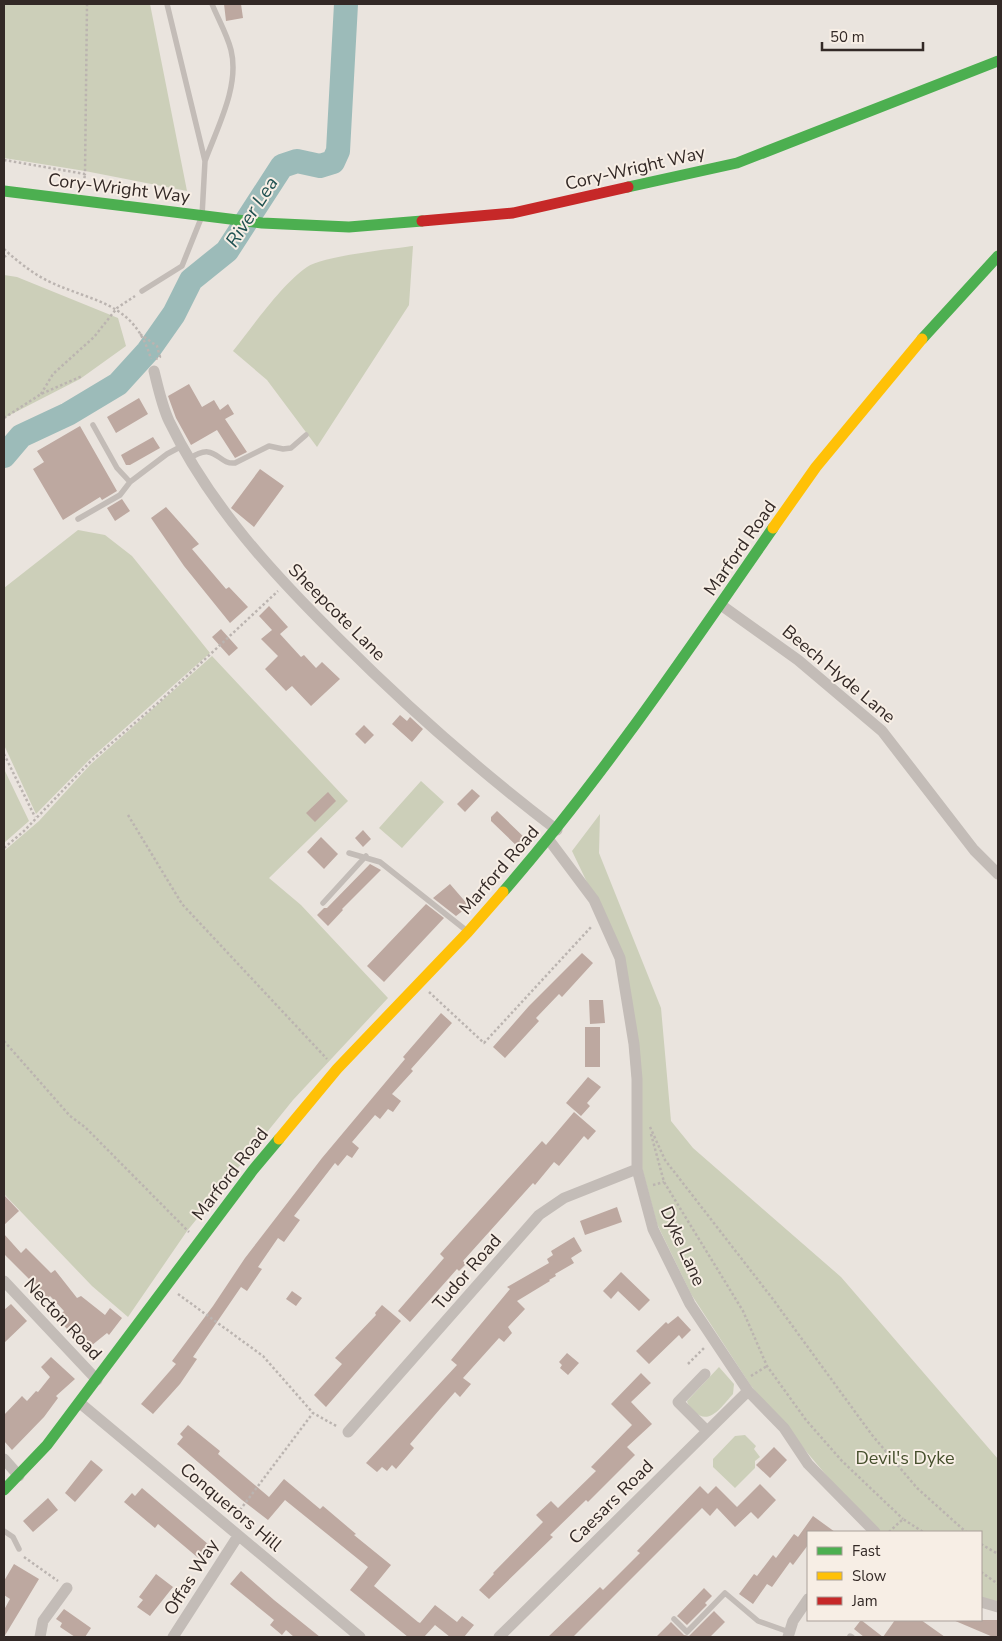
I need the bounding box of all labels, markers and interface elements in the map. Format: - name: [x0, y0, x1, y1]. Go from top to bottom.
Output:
- scale bar: [822, 20, 923, 52]
- text: 50 m: [830, 27, 865, 47]
- street label: Cory-Wright Way: [563, 140, 708, 196]
- street label: Cory-Wright Way: [47, 167, 192, 209]
- water label: River Lea: [220, 172, 284, 252]
- street label: Marford Road: [698, 496, 782, 600]
- street label: Sheepcote Lane: [283, 558, 391, 666]
- street label: Beech Hyde Lane: [777, 619, 901, 729]
- street label: Marford Road: [454, 820, 544, 920]
- street label: Marford Road: [186, 1123, 274, 1225]
- street label: Dyke Lane: [655, 1202, 711, 1290]
- street label: Tudor Road: [427, 1229, 507, 1315]
- street label: Necton Road: [19, 1273, 107, 1365]
- park label: Devil's Dyke: [855, 1446, 955, 1470]
- street label: Caesars Road: [563, 1454, 659, 1550]
- street label: Conquerors Hill: [175, 1457, 288, 1557]
- legend: [807, 1531, 982, 1621]
- street label: Offas Way: [158, 1534, 224, 1620]
- text: Fast: [852, 1541, 881, 1561]
- text: Slow: [852, 1566, 887, 1586]
- text: Jam: [851, 1591, 878, 1611]

